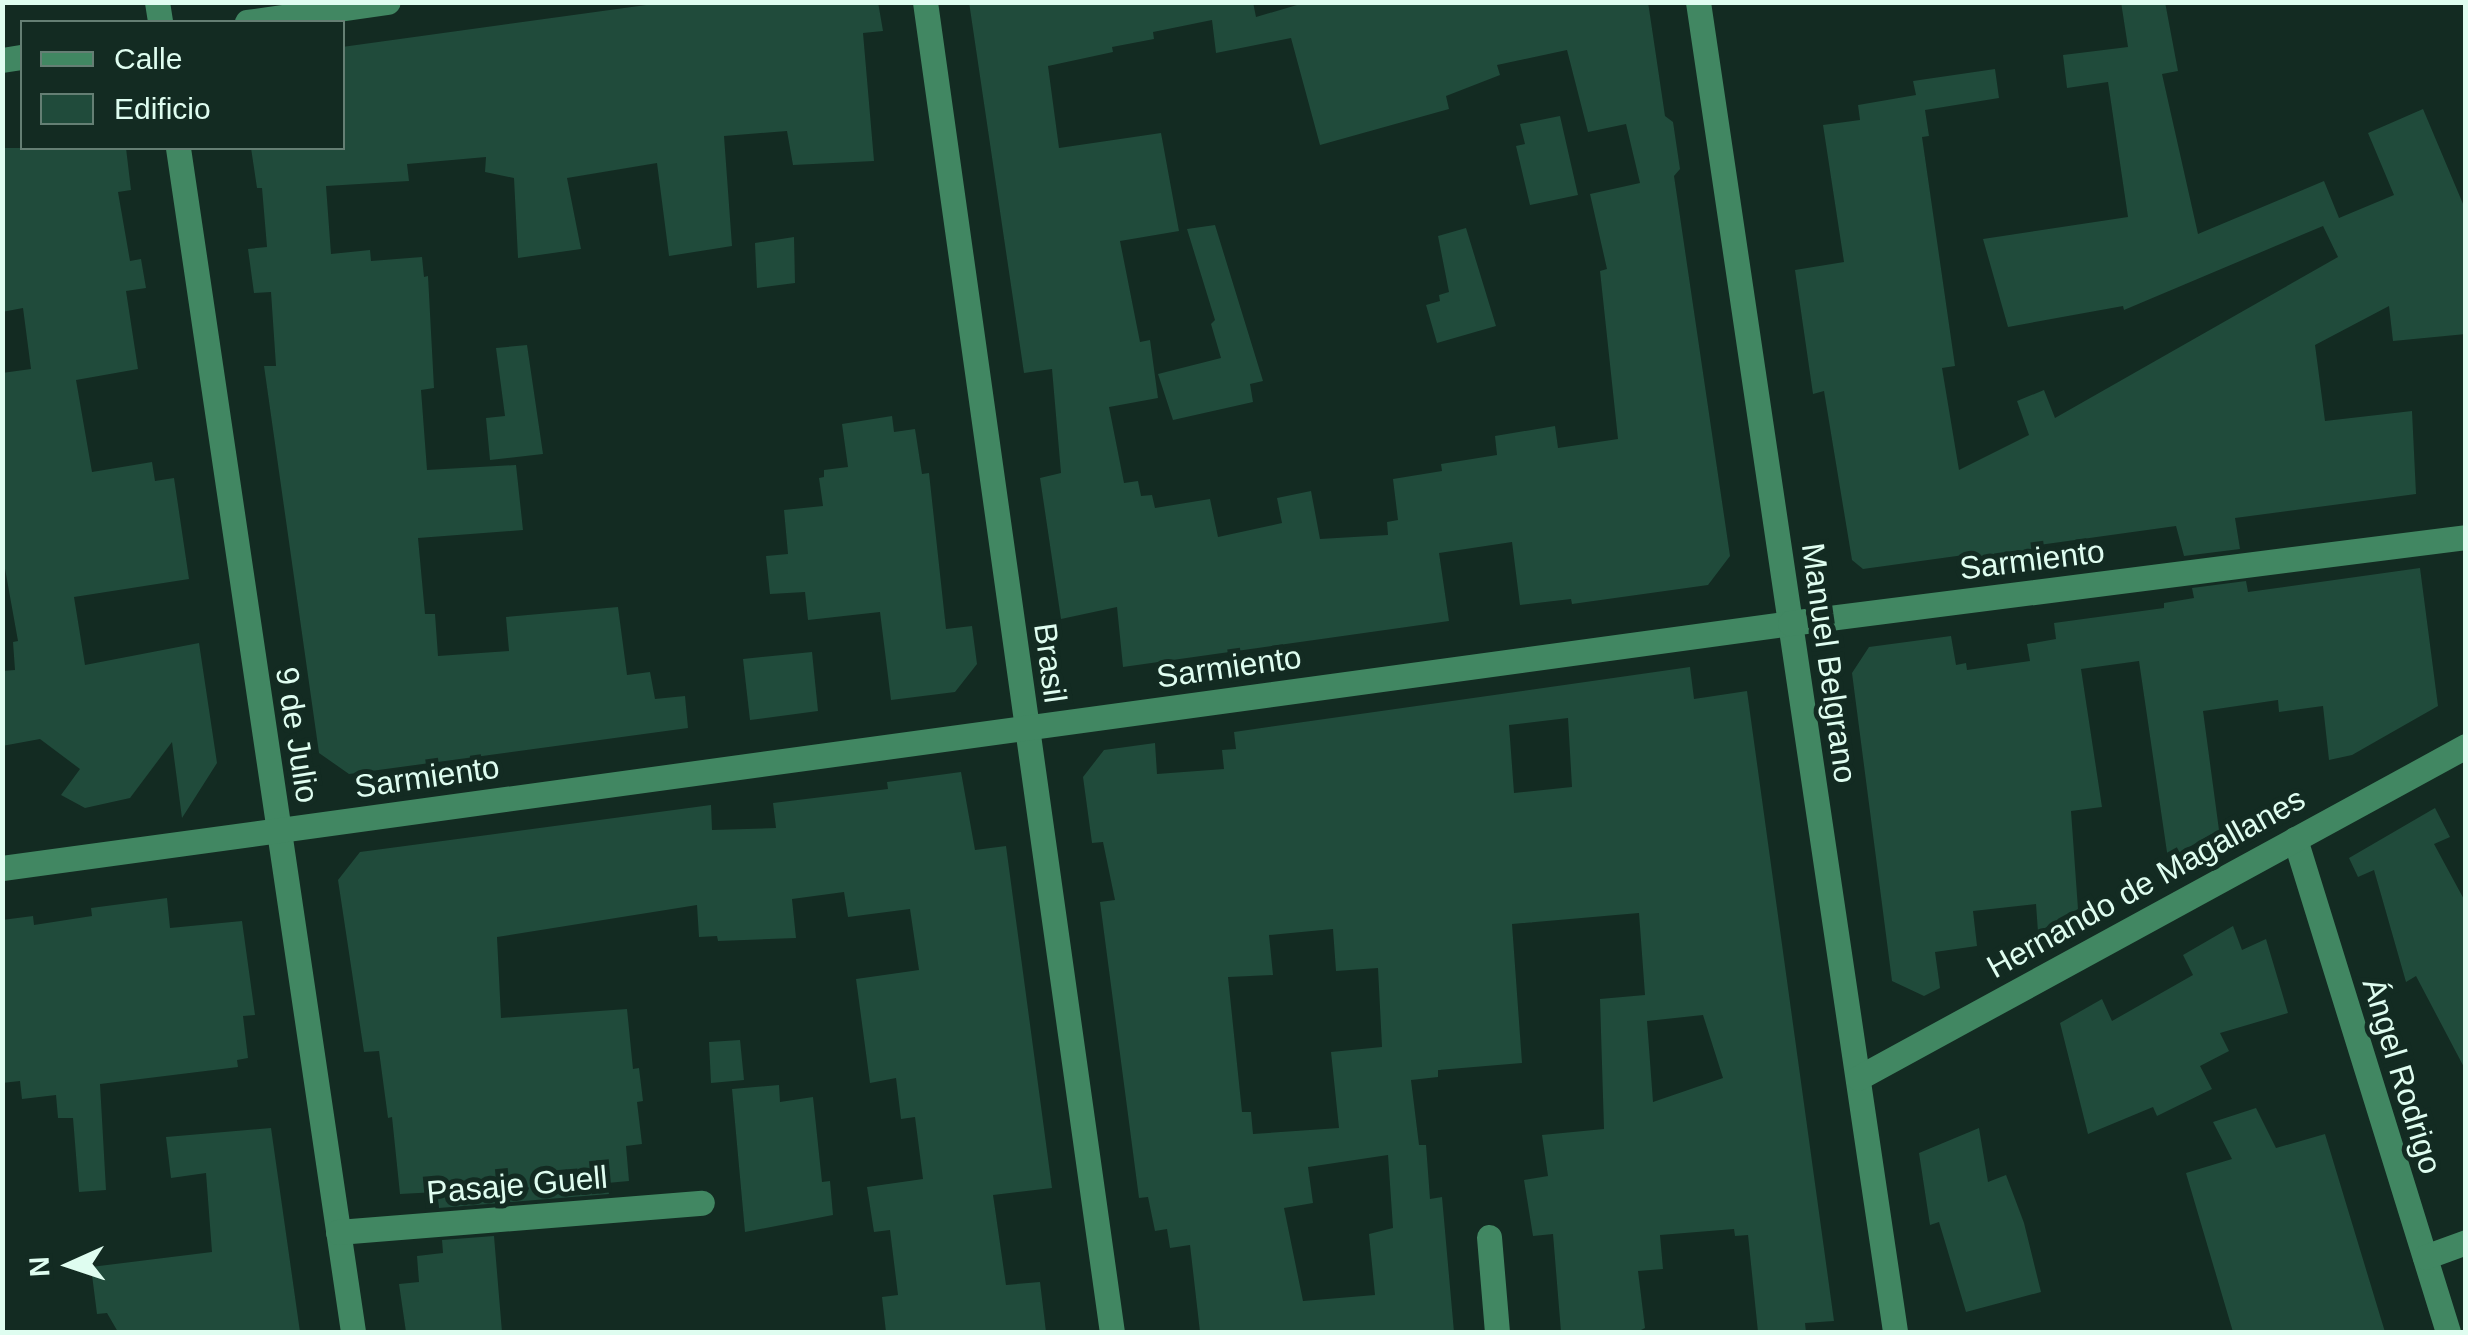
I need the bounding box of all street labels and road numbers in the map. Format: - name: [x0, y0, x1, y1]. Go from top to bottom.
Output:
- street label: Sarmiento: [1957, 532, 2107, 588]
- street label: Manuel Belgrano: [1793, 541, 1865, 785]
- street label: Brasil: [1025, 621, 1075, 705]
- street label: Sarmiento: [1154, 638, 1304, 696]
- street label: 9 de Julio: [267, 664, 327, 806]
- street label: Sarmiento: [352, 748, 502, 806]
- street label: Hernando de Magallanes: [1980, 780, 2312, 986]
- street label: Ángel Rodrigo: [2354, 973, 2450, 1179]
- street label: Pasaje Guell: [425, 1158, 609, 1212]

